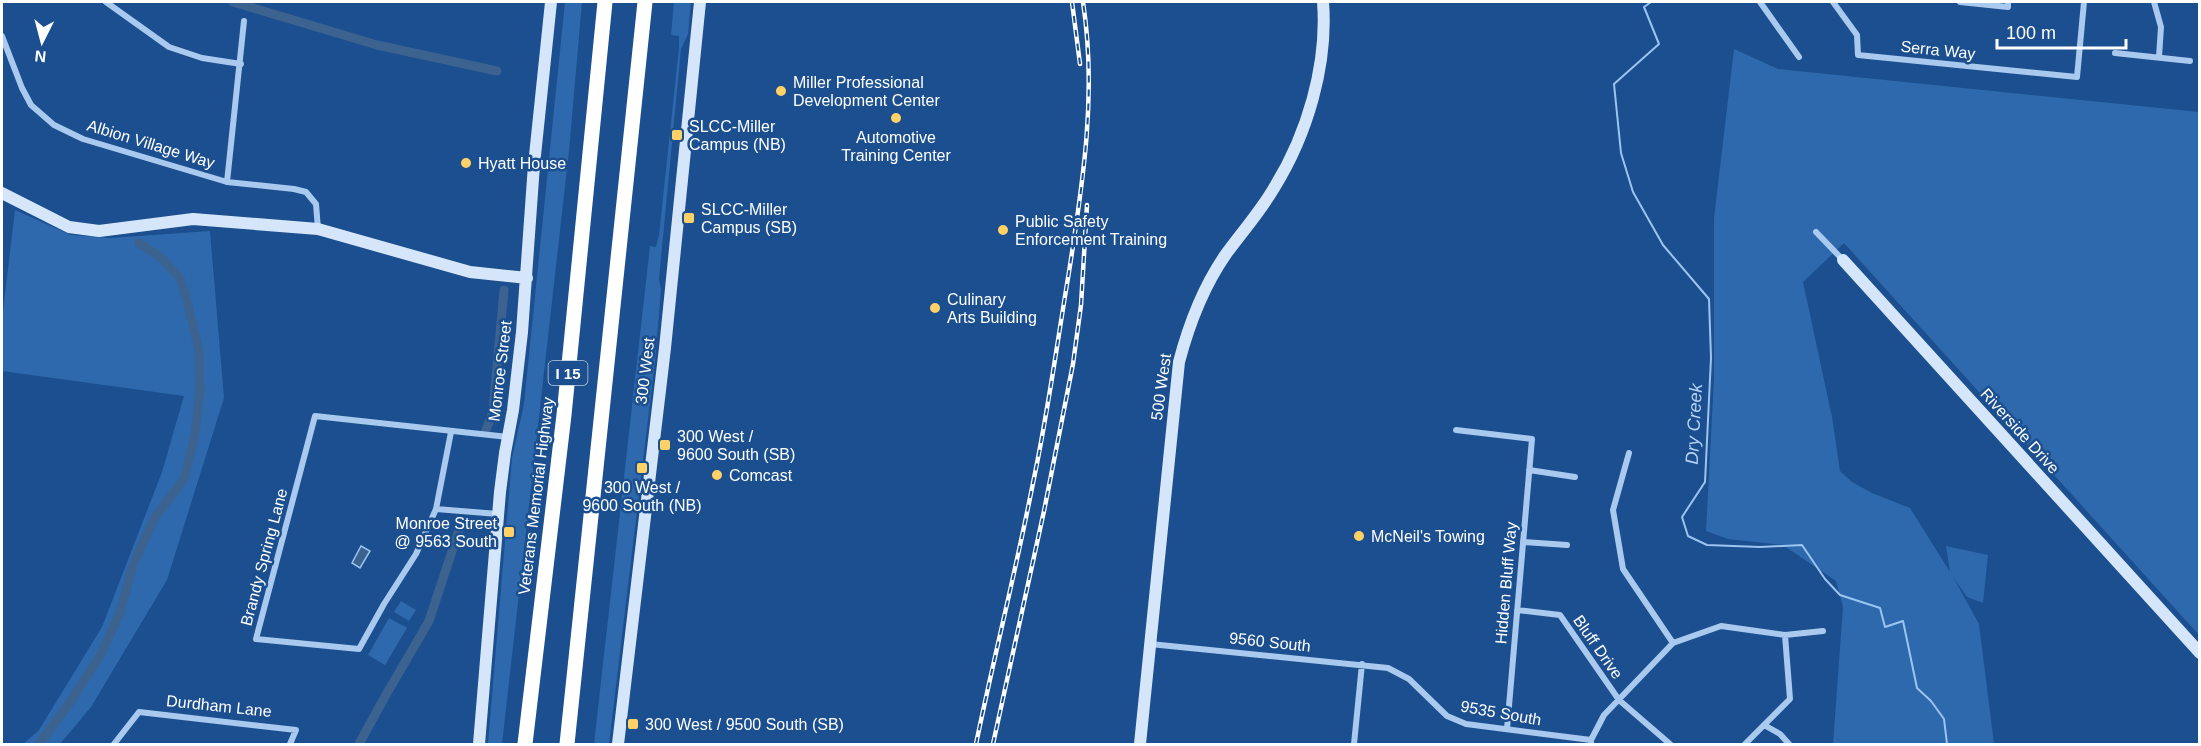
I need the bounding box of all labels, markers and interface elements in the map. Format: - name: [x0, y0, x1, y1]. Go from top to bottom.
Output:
- north arrow: [12, 12, 72, 72]
- scale bar: [1997, 12, 2126, 50]
- text: 100 m: [2006, 23, 2056, 43]
- street label: Serra Way: [1900, 38, 1976, 62]
- text: N: [34, 47, 47, 65]
- place label: Miller Professional Development Center: [793, 74, 940, 109]
- marker: Miller Professional Development Center: [774, 84, 788, 98]
- marker: Automotive Training Center: [889, 111, 903, 125]
- street label: Albion Village Way: [85, 116, 217, 172]
- place label: SLCC-Miller Campus (NB): [689, 118, 786, 153]
- marker: SLCC-Miller Campus (NB): [670, 128, 684, 142]
- place label: Automotive Training Center: [841, 129, 952, 164]
- place label: Hyatt House: [478, 155, 566, 172]
- marker: Hyatt House: [459, 156, 473, 170]
- place label: SLCC-Miller Campus (SB): [701, 201, 797, 236]
- marker: SLCC-Miller Campus (SB): [682, 211, 696, 225]
- place label: Public Safety Enforcement Training: [1015, 213, 1167, 248]
- marker: Public Safety Enforcement Training: [996, 223, 1010, 237]
- place label: Culinary Arts Building: [947, 291, 1037, 326]
- marker: Culinary Arts Building: [928, 301, 942, 315]
- street label: Monroe Street: [485, 319, 515, 422]
- street label: 300 West: [632, 336, 658, 405]
- street label: 500 West: [1148, 352, 1174, 422]
- road number: I 15: [548, 361, 588, 385]
- water label: Dry Creek: [1682, 382, 1706, 465]
- street label: Riverside Drive: [1977, 385, 2063, 477]
- street label: Veterans Memorial Highway: [515, 396, 557, 596]
- place label: 300 West / 9600 South (SB): [677, 428, 795, 463]
- marker: 300 West / 9600 South (SB): [658, 438, 672, 452]
- marker: 300 West / 9600 South (NB): [635, 461, 649, 475]
- place label: Comcast: [729, 467, 793, 484]
- marker: Comcast: [710, 468, 724, 482]
- place label: 300 West / 9600 South (NB): [582, 479, 702, 514]
- street label: Brandy Spring Lane: [237, 486, 291, 628]
- place label: Monroe Street @ 9563 South: [394, 515, 498, 550]
- street label: Hidden Bluff Way: [1492, 521, 1520, 645]
- marker: Monroe Street @ 9563 South: [502, 525, 516, 539]
- place label: McNeil's Towing: [1371, 528, 1485, 545]
- marker: McNeil's Towing: [1352, 529, 1366, 543]
- street label: Bluff Drive: [1570, 612, 1626, 682]
- street label: 9560 South: [1228, 629, 1312, 655]
- street label: Durdham Lane: [165, 692, 273, 720]
- street label: 9535 South: [1459, 698, 1543, 728]
- place label: 300 West / 9500 South (SB): [645, 716, 844, 733]
- marker: 300 West / 9500 South (SB): [626, 717, 640, 731]

